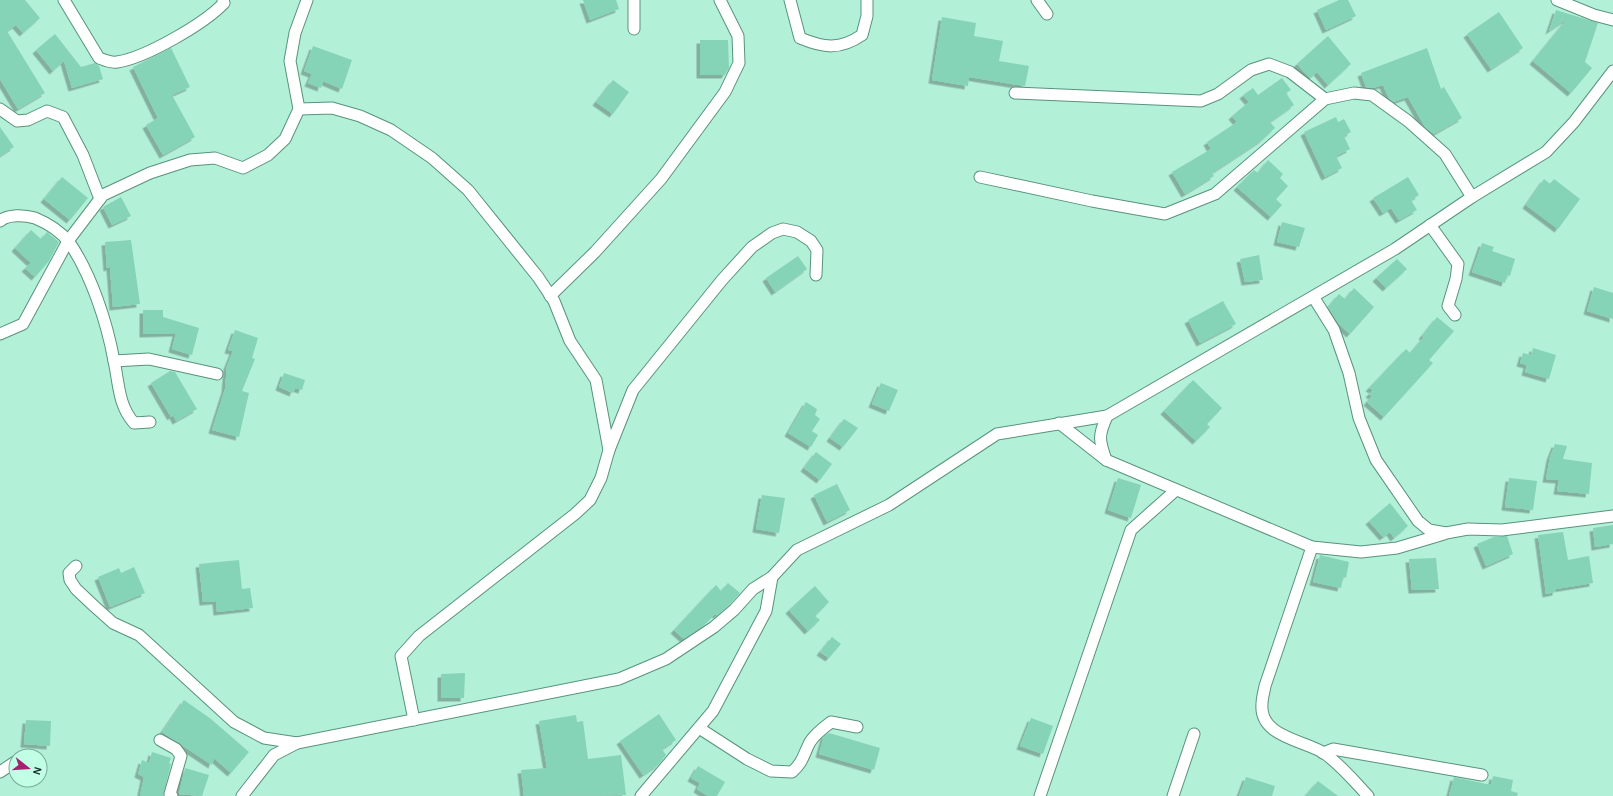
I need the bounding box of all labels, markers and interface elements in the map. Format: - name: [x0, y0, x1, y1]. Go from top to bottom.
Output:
- north arrow: [8, 748, 48, 788]
- text: N: [30, 765, 44, 776]

